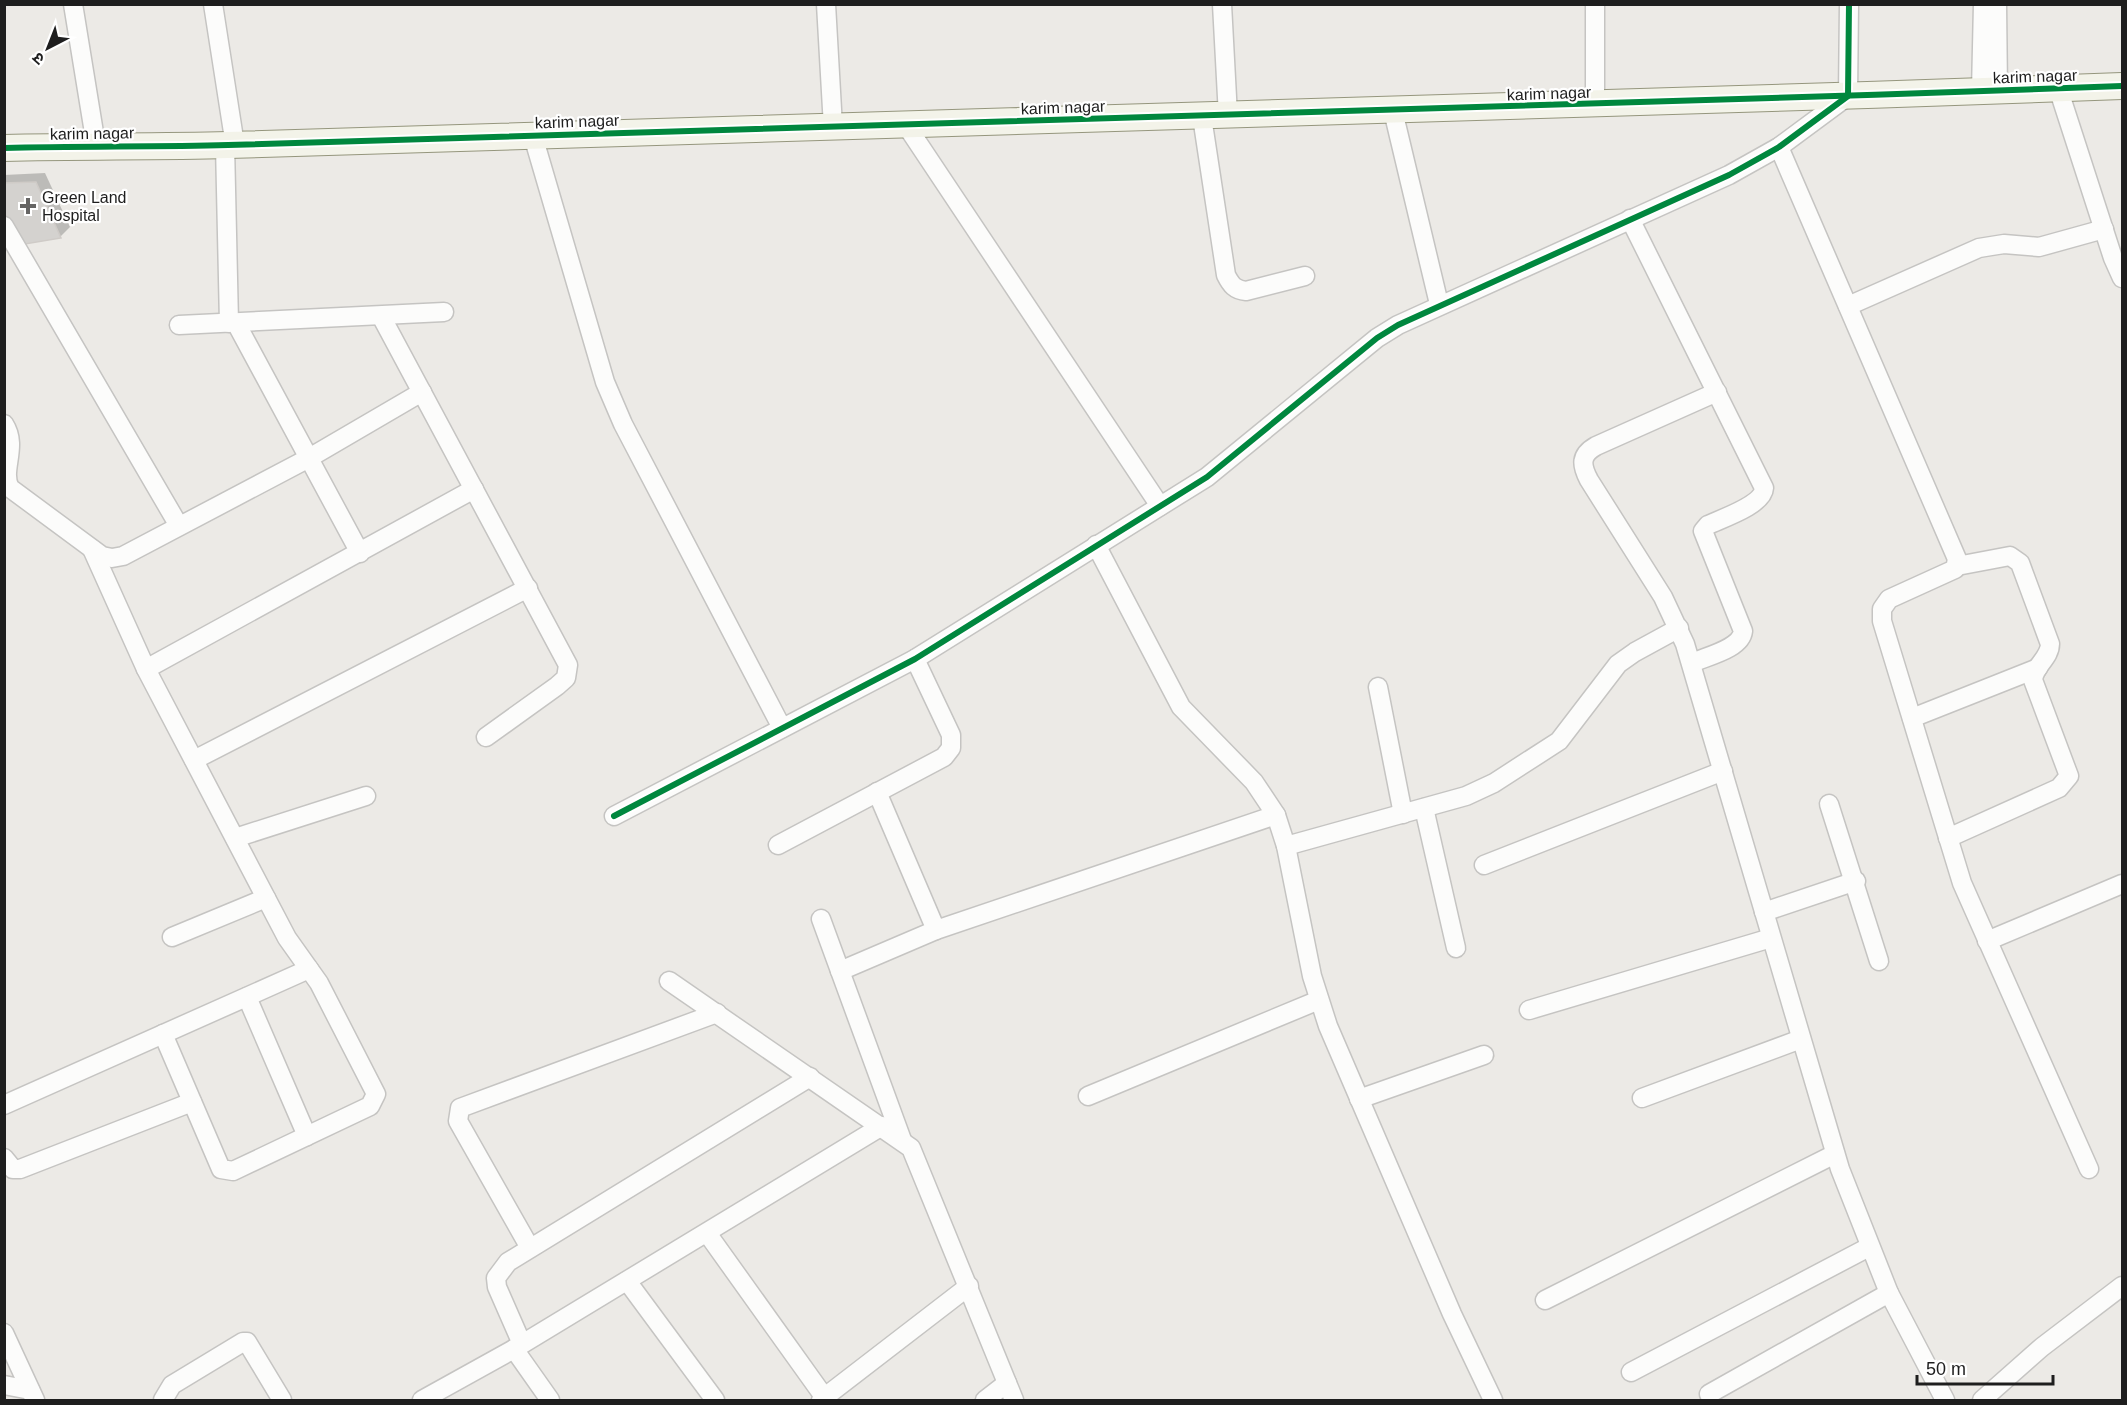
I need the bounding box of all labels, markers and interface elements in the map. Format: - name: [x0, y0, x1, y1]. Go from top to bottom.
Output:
- north arrow: [18, 18, 78, 78]
- text: उ: [29, 49, 47, 68]
- street label: karim nagar: [1993, 67, 2078, 86]
- street label: karim nagar: [1507, 84, 1592, 103]
- street label: karim nagar: [1021, 98, 1106, 117]
- street label: karim nagar: [535, 112, 620, 131]
- street label: karim nagar: [50, 124, 135, 143]
- place label: Green Land Hospital: [42, 189, 127, 224]
- marker: Green Land Hospital: [19, 197, 37, 215]
- scale bar: [1917, 1348, 2054, 1386]
- text: 50 m: [1926, 1359, 1966, 1379]

